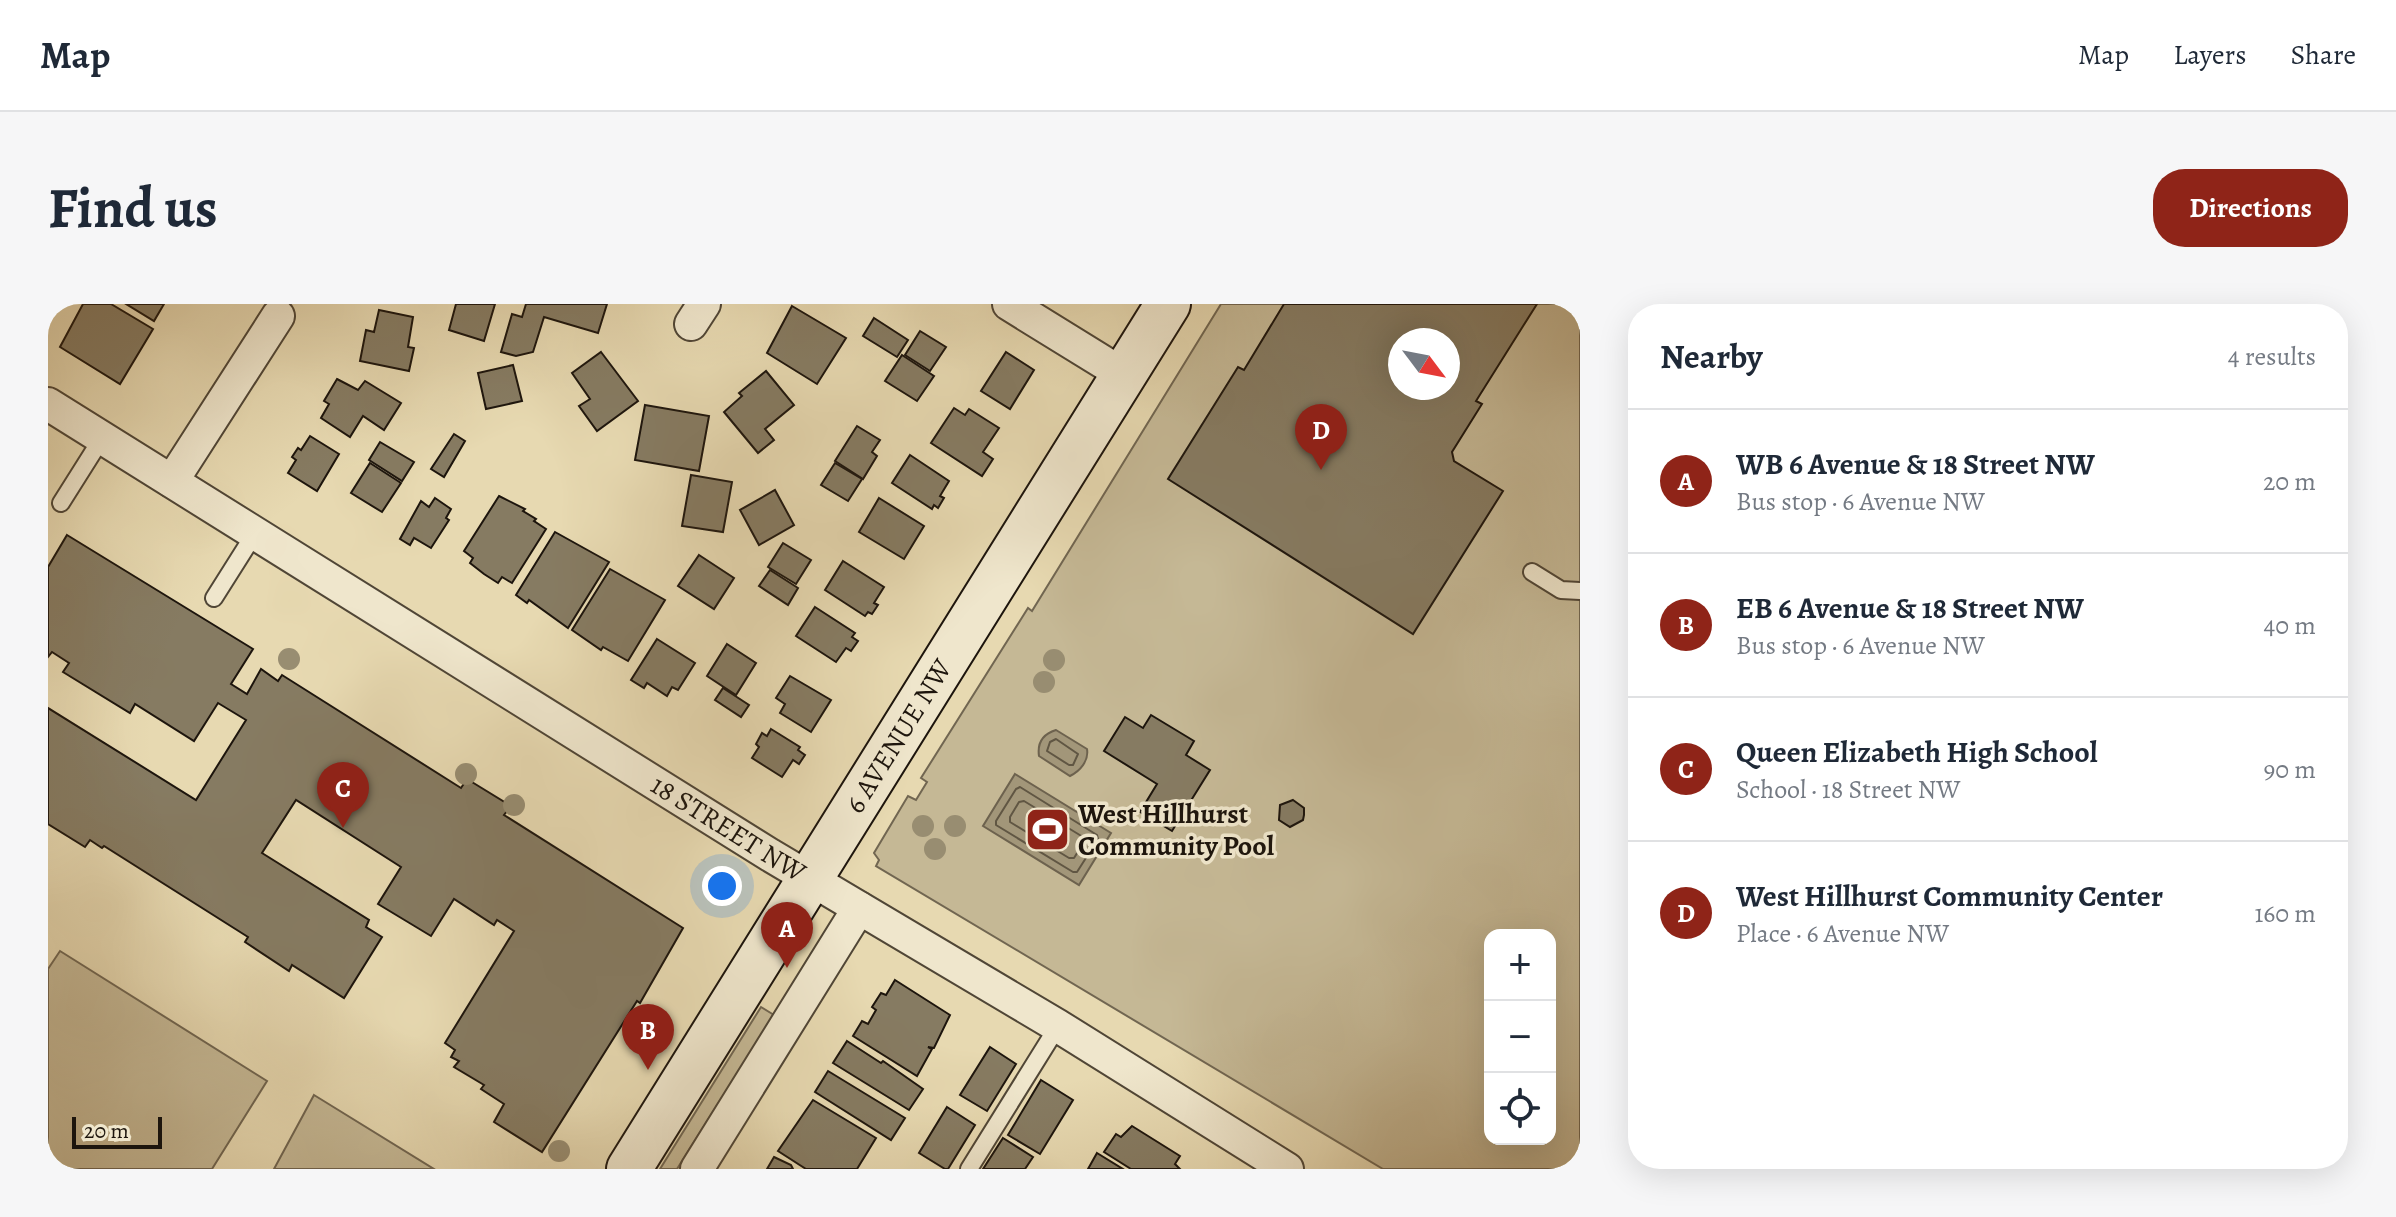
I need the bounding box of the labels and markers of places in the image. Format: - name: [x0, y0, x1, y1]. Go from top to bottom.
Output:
- pin: D: [1295, 404, 1347, 470]
- pin: C: [317, 762, 369, 828]
- place label: West Hillhurst Community Pool: [1077, 795, 1275, 865]
- sports icon: West Hillhurst Community Pool: [1023, 806, 1071, 854]
- pin: A: [761, 902, 813, 968]
- pin: B: [622, 1004, 674, 1070]

